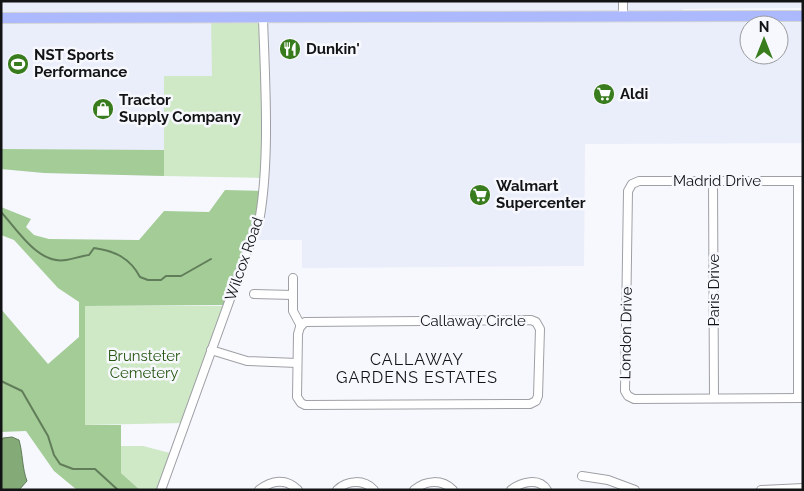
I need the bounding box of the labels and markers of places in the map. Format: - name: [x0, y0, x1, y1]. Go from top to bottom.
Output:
- restaurant icon: Dunkin': [278, 37, 302, 61]
- place label: Dunkin': [306, 40, 360, 58]
- place label: NST Sports Performance: [34, 46, 127, 81]
- sports icon: NST Sports Performance: [6, 52, 30, 76]
- supermarket icon: Aldi: [592, 82, 616, 106]
- place label: Aldi: [620, 85, 648, 103]
- place label: Tractor Supply Company: [119, 91, 242, 126]
- shop icon: Tractor Supply Company: [91, 97, 115, 121]
- place label: Walmart Supercenter: [496, 177, 586, 212]
- supermarket icon: Walmart Supercenter: [468, 183, 492, 207]

